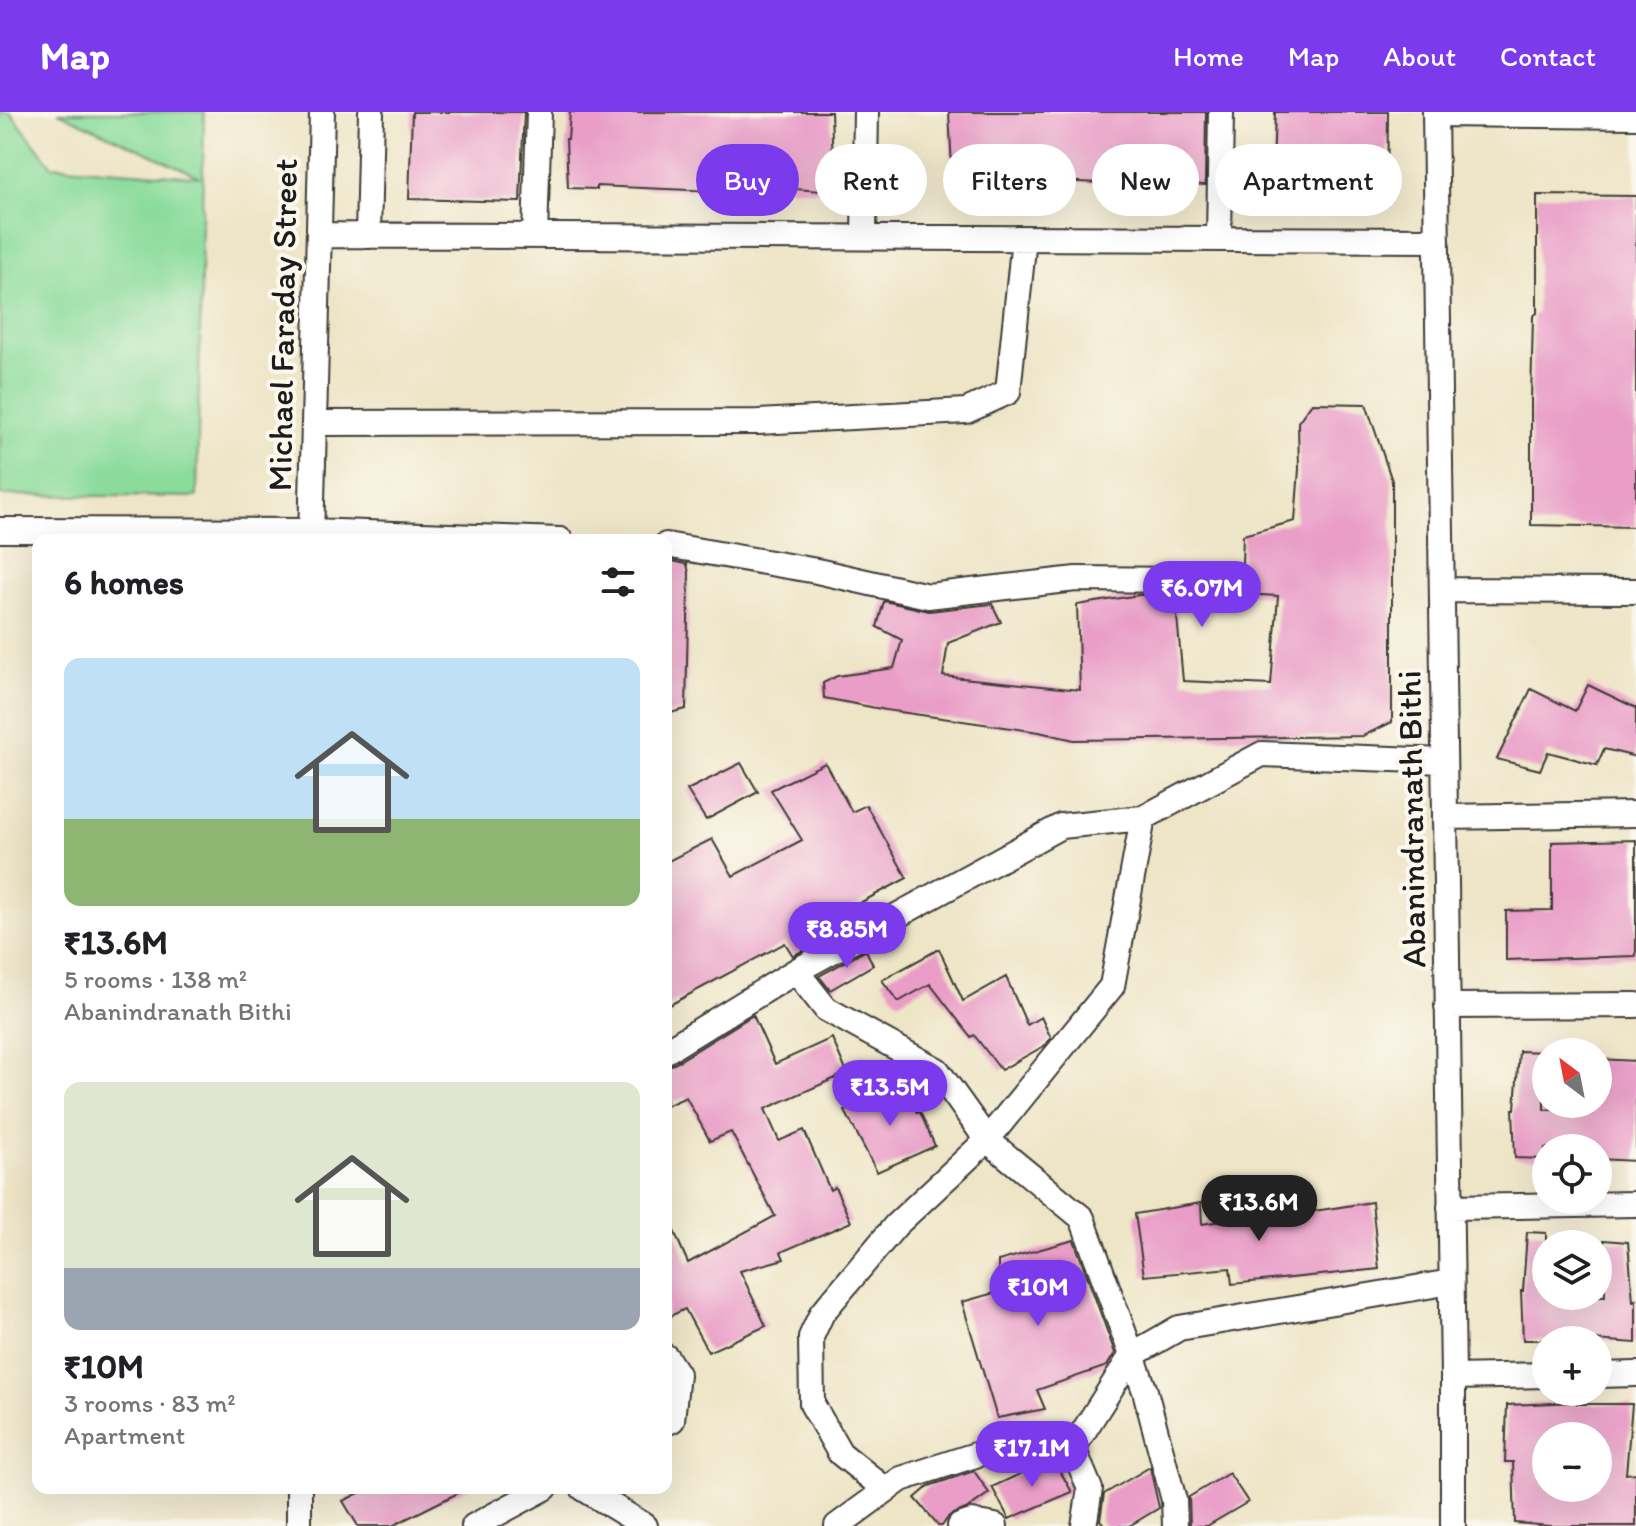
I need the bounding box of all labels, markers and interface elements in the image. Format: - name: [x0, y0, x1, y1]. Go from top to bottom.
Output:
- text: Map: [40, 33, 110, 79]
- text: Home: [1173, 39, 1244, 73]
- text: Map: [1288, 39, 1339, 73]
- text: About: [1383, 39, 1456, 73]
- text: Contact: [1500, 39, 1596, 73]
- chip: Buy: [696, 144, 799, 216]
- chip: Rent: [815, 144, 927, 216]
- chip: Filters: [943, 144, 1076, 216]
- chip: New: [1092, 144, 1199, 216]
- chip: Apartment: [1215, 144, 1402, 216]
- street label: Michael Faraday Street: [259, 158, 306, 492]
- icon: filters: [596, 560, 640, 604]
- pin: ₹6.07M: [1137, 561, 1267, 629]
- text: 6 homes: [64, 562, 184, 603]
- text: ₹6.07M: [1161, 571, 1243, 603]
- street label: Abanindranath Bithi: [1388, 670, 1435, 968]
- icon: home: [280, 710, 424, 854]
- pin: ₹8.85M: [782, 902, 912, 970]
- text: ₹8.85M: [806, 912, 888, 944]
- text: ₹13.6M: [64, 922, 168, 963]
- text: 5 rooms · 138 m²: [64, 963, 247, 995]
- text: Abanindranath Bithi: [64, 995, 292, 1027]
- north arrow: [1532, 1038, 1612, 1118]
- map controls: [1532, 1038, 1612, 1502]
- pin: ₹13.5M: [825, 1060, 955, 1128]
- text: ₹13.5M: [850, 1070, 930, 1102]
- icon: home: [280, 1134, 424, 1278]
- button: locate: [1532, 1134, 1612, 1214]
- pin: ₹13.6M: [1194, 1175, 1324, 1243]
- text: ₹13.6M: [1219, 1185, 1299, 1217]
- button: layers: [1532, 1230, 1612, 1310]
- pin: ₹10M: [991, 1260, 1085, 1328]
- text: ₹10M: [1007, 1270, 1069, 1302]
- button: +: [1532, 1326, 1612, 1406]
- text: ₹10M: [64, 1346, 144, 1387]
- text: 3 rooms · 83 m²: [64, 1387, 236, 1419]
- text: Apartment: [64, 1419, 185, 1451]
- pin: ₹17.1M: [967, 1421, 1097, 1489]
- button: −: [1532, 1422, 1612, 1502]
- text: ₹17.1M: [994, 1431, 1070, 1463]

